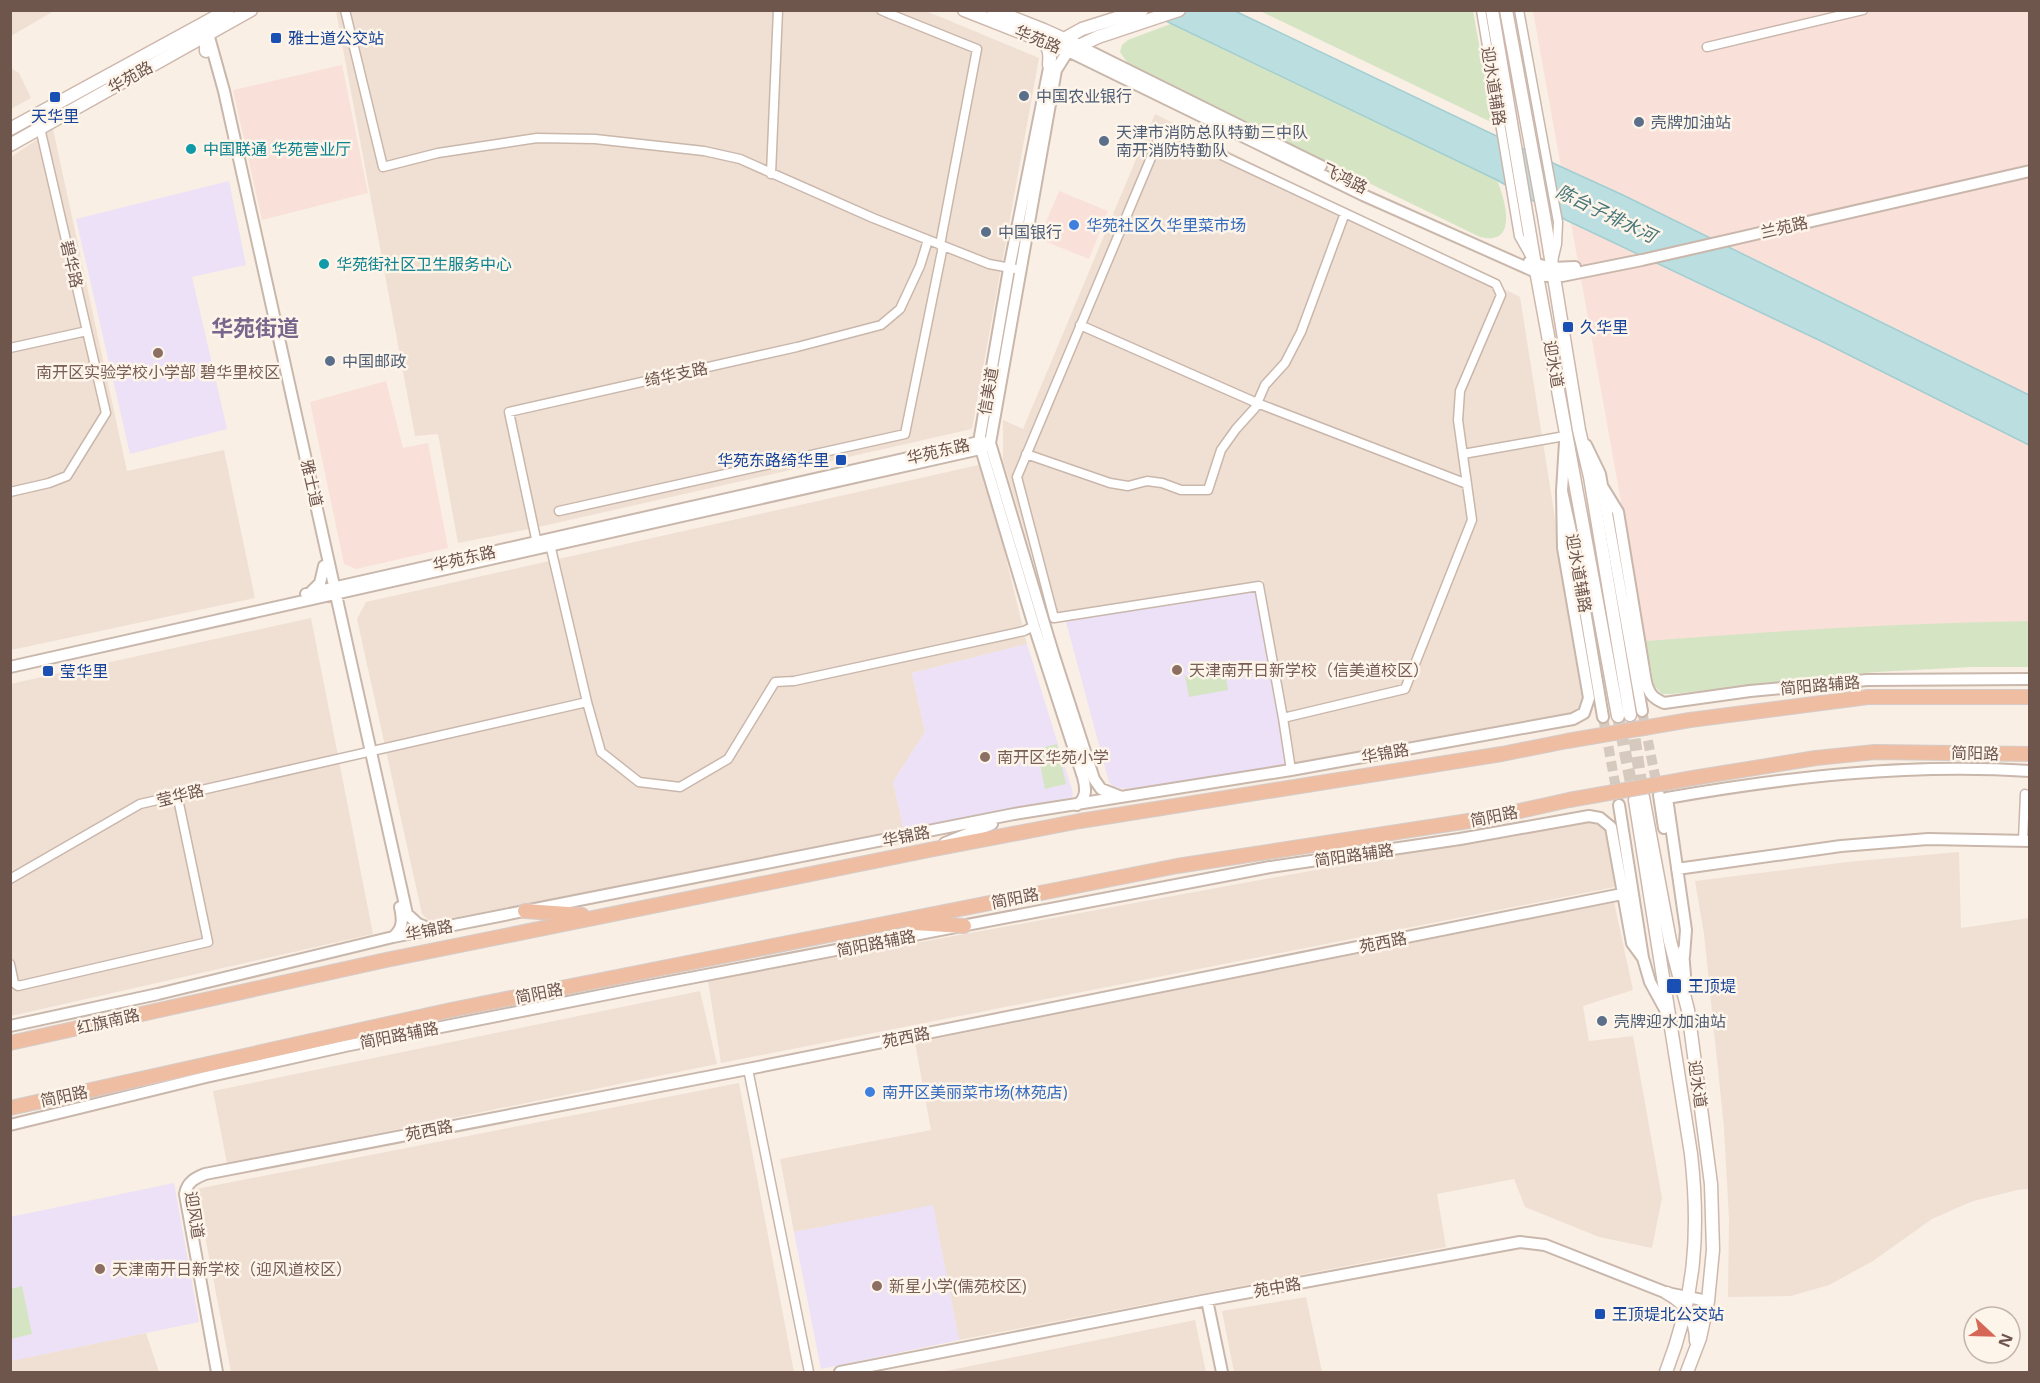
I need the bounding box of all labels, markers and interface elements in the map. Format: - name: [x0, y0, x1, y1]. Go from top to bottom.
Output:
- street label: 华苑路: [1012, 20, 1064, 58]
- place label: 雅士道公交站: [288, 27, 384, 49]
- marker: 雅士道公交站: [269, 31, 283, 45]
- street label: 迎水道辅路: [1477, 45, 1511, 127]
- street label: 华苑路: [104, 56, 156, 98]
- place label: 中国农业银行: [1036, 85, 1132, 107]
- marker: 中国农业银行: [1017, 89, 1031, 103]
- marker: 天华里: [48, 90, 62, 104]
- place label: 天华里: [31, 105, 79, 127]
- place label: 壳牌加油站: [1651, 111, 1731, 133]
- marker: 壳牌加油站: [1632, 115, 1646, 129]
- place label: 天津市消防总队特勤三中队 南开消防特勤队: [1116, 121, 1308, 161]
- marker: 天津市消防总队特勤三中队 南开消防特勤队: [1097, 134, 1111, 148]
- place label: 中国联通 华苑营业厅: [203, 138, 351, 160]
- marker: 中国联通 华苑营业厅: [184, 142, 198, 156]
- street label: 飞鸿路: [1319, 158, 1371, 198]
- water label: 陈台子排水河: [1553, 179, 1663, 249]
- street label: 兰苑路: [1758, 211, 1810, 243]
- place label: 华苑社区久华里菜市场: [1086, 214, 1246, 236]
- marker: 华苑社区久华里菜市场: [1067, 218, 1081, 232]
- place label: 中国银行: [998, 221, 1062, 243]
- marker: 中国银行: [979, 225, 993, 239]
- street label: 碧华路: [56, 238, 88, 290]
- place label: 华苑街社区卫生服务中心: [336, 253, 512, 275]
- marker: 华苑街社区卫生服务中心: [317, 257, 331, 271]
- district label: 华苑街道: [211, 312, 299, 342]
- place label: 久华里: [1580, 316, 1628, 338]
- marker: 久华里: [1561, 320, 1575, 334]
- street label: 迎水道: [1539, 338, 1569, 390]
- marker: 南开区实验学校小学部 碧华里校区: [151, 346, 165, 360]
- place label: 中国邮政: [342, 350, 406, 372]
- marker: 中国邮政: [323, 354, 337, 368]
- street label: 绮华支路: [642, 357, 710, 391]
- place label: 南开区实验学校小学部 碧华里校区: [36, 361, 280, 383]
- street label: 信美道: [973, 365, 1003, 417]
- street label: 华苑东路: [904, 433, 972, 469]
- place label: 华苑东路绮华里: [717, 449, 829, 471]
- marker: 华苑东路绮华里: [834, 453, 848, 467]
- street label: 雅士道: [296, 457, 328, 509]
- street label: 迎水道辅路: [1561, 532, 1597, 614]
- street label: 华苑东路: [430, 540, 498, 576]
- place label: 天津南开日新学校（信美道校区）: [1189, 659, 1429, 681]
- place label: 莹华里: [60, 660, 108, 682]
- marker: 天津南开日新学校（信美道校区）: [1170, 663, 1184, 677]
- marker: 莹华里: [41, 664, 55, 678]
- street label: 简阳路辅路: [1779, 671, 1861, 699]
- street label: 华锦路: [1359, 738, 1411, 768]
- street label: 简阳路: [1951, 742, 1999, 764]
- place label: 南开区华苑小学: [997, 746, 1109, 768]
- marker: 南开区华苑小学: [978, 750, 992, 764]
- street label: 莹华路: [154, 779, 206, 811]
- street label: 简阳路: [1468, 801, 1520, 831]
- street label: 华锦路: [880, 821, 932, 851]
- street label: 简阳路辅路: [1313, 839, 1395, 871]
- street label: 简阳路: [989, 883, 1041, 913]
- street label: 华锦路: [403, 915, 455, 945]
- street label: 简阳路辅路: [835, 925, 917, 961]
- street label: 苑西路: [1357, 927, 1409, 957]
- place label: 王顶堤: [1688, 975, 1736, 997]
- marker: 王顶堤: [1665, 977, 1683, 995]
- street label: 简阳路: [513, 978, 565, 1008]
- street label: 红旗南路: [74, 1003, 142, 1039]
- place label: 壳牌迎水加油站: [1614, 1010, 1726, 1032]
- marker: 壳牌迎水加油站: [1595, 1014, 1609, 1028]
- street label: 简阳路辅路: [358, 1017, 440, 1053]
- street label: 苑西路: [880, 1022, 932, 1052]
- street label: 迎水道: [1684, 1059, 1712, 1109]
- street label: 简阳路: [38, 1080, 90, 1112]
- place label: 南开区美丽菜市场(林苑店): [882, 1081, 1068, 1103]
- marker: 南开区美丽菜市场(林苑店): [863, 1085, 877, 1099]
- street label: 苑西路: [403, 1115, 455, 1145]
- street label: 迎风道: [180, 1190, 210, 1240]
- place label: 天津南开日新学校（迎风道校区）: [112, 1258, 352, 1280]
- marker: 天津南开日新学校（迎风道校区）: [93, 1262, 107, 1276]
- street label: 苑中路: [1251, 1272, 1303, 1302]
- place label: 新星小学(儒苑校区): [889, 1275, 1027, 1297]
- marker: 新星小学(儒苑校区): [870, 1279, 884, 1293]
- place label: 王顶堤北公交站: [1612, 1303, 1724, 1325]
- north arrow: [1962, 1305, 2022, 1365]
- marker: 王顶堤北公交站: [1593, 1307, 1607, 1321]
- text: N: [1993, 1330, 2019, 1351]

